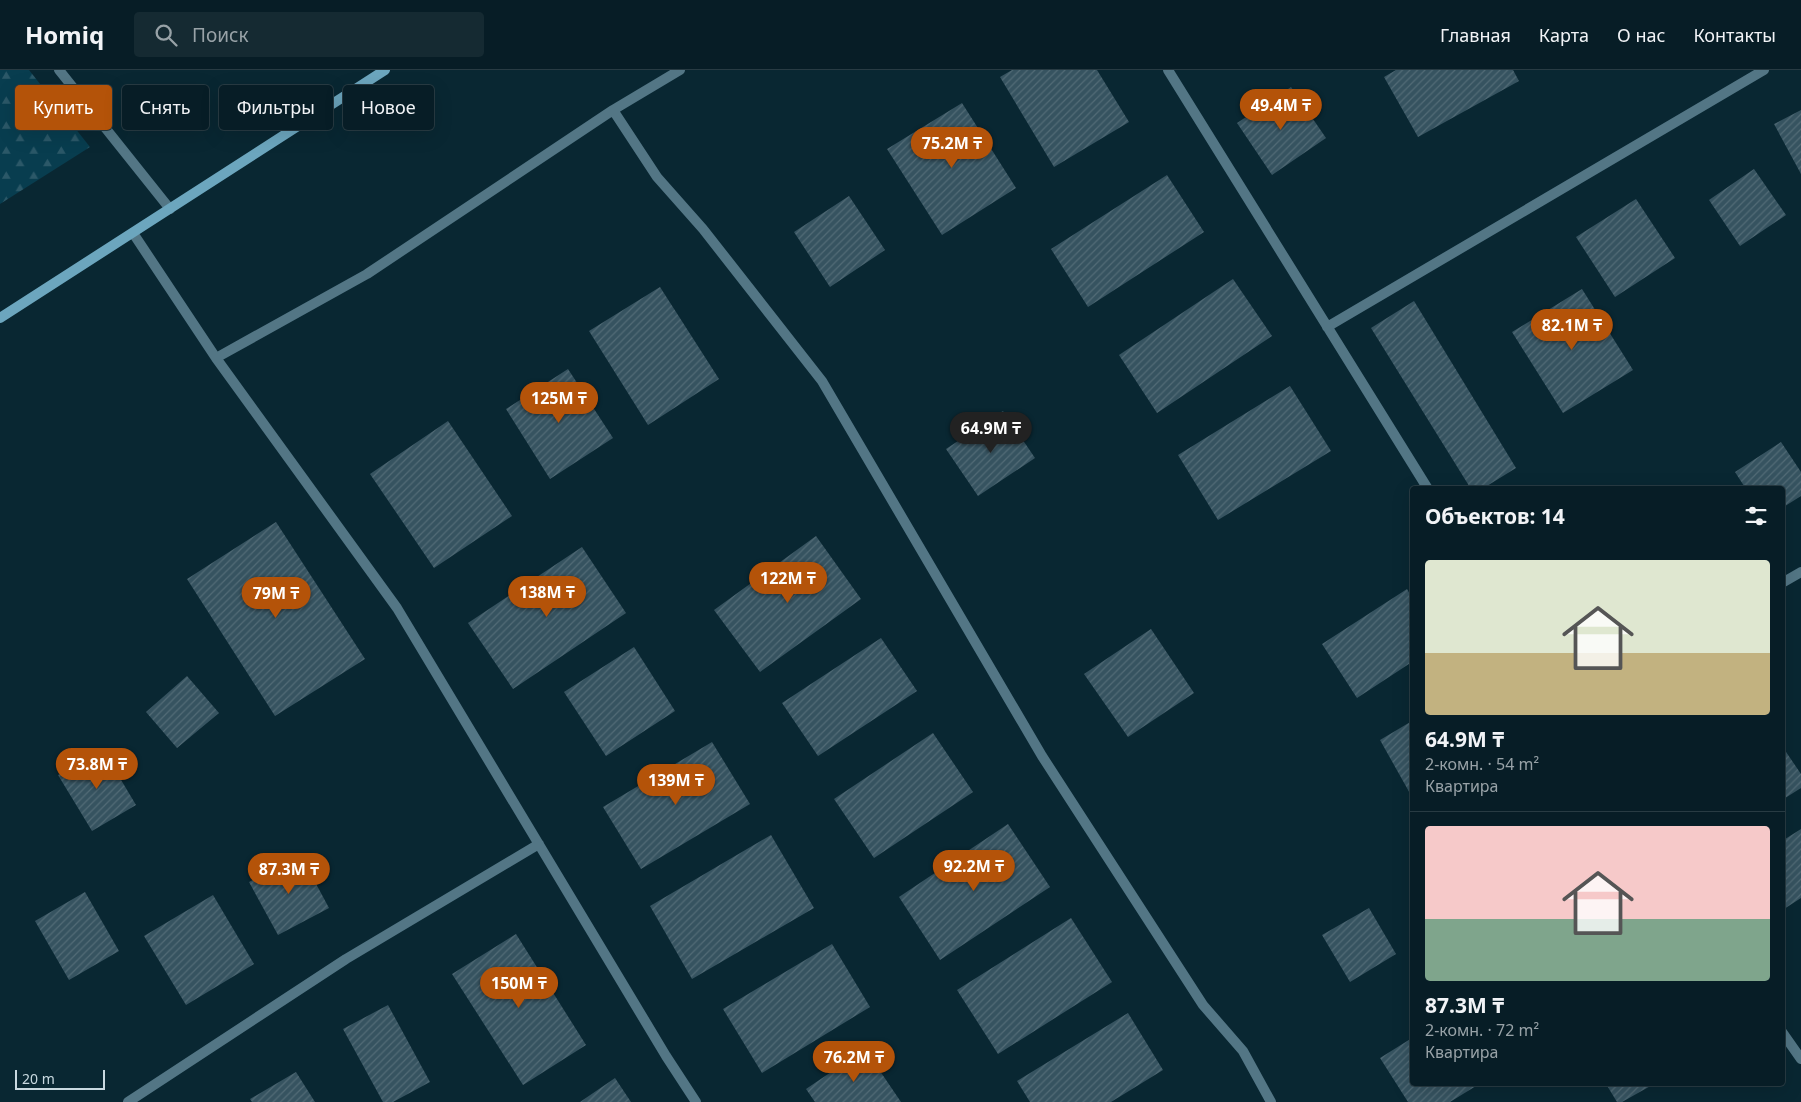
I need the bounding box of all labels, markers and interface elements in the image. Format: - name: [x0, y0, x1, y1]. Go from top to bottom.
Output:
- search box: [134, 12, 484, 57]
- text: Homiq: [25, 18, 104, 51]
- icon: search: [152, 21, 180, 49]
- text: Поиск: [192, 22, 249, 48]
- text: Главная: [1440, 23, 1511, 47]
- text: Карта: [1539, 23, 1589, 47]
- text: О нас: [1617, 23, 1665, 47]
- text: Контакты: [1693, 23, 1776, 47]
- chip: Купить: [15, 85, 112, 130]
- chip: Снять: [122, 85, 209, 130]
- chip: Фильтры: [219, 85, 333, 130]
- chip: Новое: [343, 85, 434, 130]
- pin: 49.4M ₸: [1235, 88, 1327, 131]
- text: 49.4M ₸: [1251, 94, 1311, 116]
- pin: 75.2M ₸: [906, 126, 998, 169]
- text: 75.2M ₸: [922, 132, 982, 154]
- pin: 82.1M ₸: [1526, 308, 1618, 351]
- text: 82.1M ₸: [1542, 314, 1602, 336]
- pin: 125M ₸: [518, 382, 600, 424]
- text: 125M ₸: [531, 387, 587, 409]
- pin: 64.9M ₸: [945, 412, 1037, 454]
- text: 64.9M ₸: [961, 417, 1021, 439]
- text: Объектов: 14: [1425, 502, 1565, 530]
- icon: filters: [1742, 502, 1770, 530]
- pin: 122M ₸: [747, 562, 829, 604]
- text: 122M ₸: [760, 567, 816, 589]
- pin: 79M ₸: [241, 576, 311, 619]
- pin: 138M ₸: [506, 576, 588, 618]
- text: 138M ₸: [519, 581, 575, 603]
- text: 79M ₸: [253, 582, 299, 604]
- icon: home: [1553, 593, 1643, 683]
- text: 64.9M ₸: [1425, 725, 1504, 753]
- pin: 73.8M ₸: [51, 748, 143, 790]
- text: 73.8M ₸: [67, 753, 127, 775]
- text: 2-комн. · 54 m²: [1425, 753, 1539, 775]
- pin: 139M ₸: [635, 764, 717, 806]
- text: 139M ₸: [648, 769, 704, 791]
- text: Квартира: [1425, 775, 1499, 797]
- pin: 92.2M ₸: [928, 850, 1020, 892]
- pin: 87.3M ₸: [243, 852, 335, 895]
- text: 92.2M ₸: [944, 855, 1004, 877]
- text: 87.3M ₸: [259, 858, 319, 880]
- icon: home: [1553, 858, 1643, 948]
- pin: 150M ₸: [478, 966, 560, 1009]
- text: 150M ₸: [491, 972, 547, 994]
- text: 87.3M ₸: [1425, 991, 1504, 1019]
- text: 2-комн. · 72 m²: [1425, 1019, 1539, 1041]
- pin: 76.2M ₸: [808, 1040, 900, 1083]
- text: Квартира: [1425, 1041, 1499, 1063]
- text: 76.2M ₸: [824, 1046, 884, 1068]
- scale bar: [15, 1067, 105, 1090]
- text: 20 m: [22, 1069, 55, 1088]

